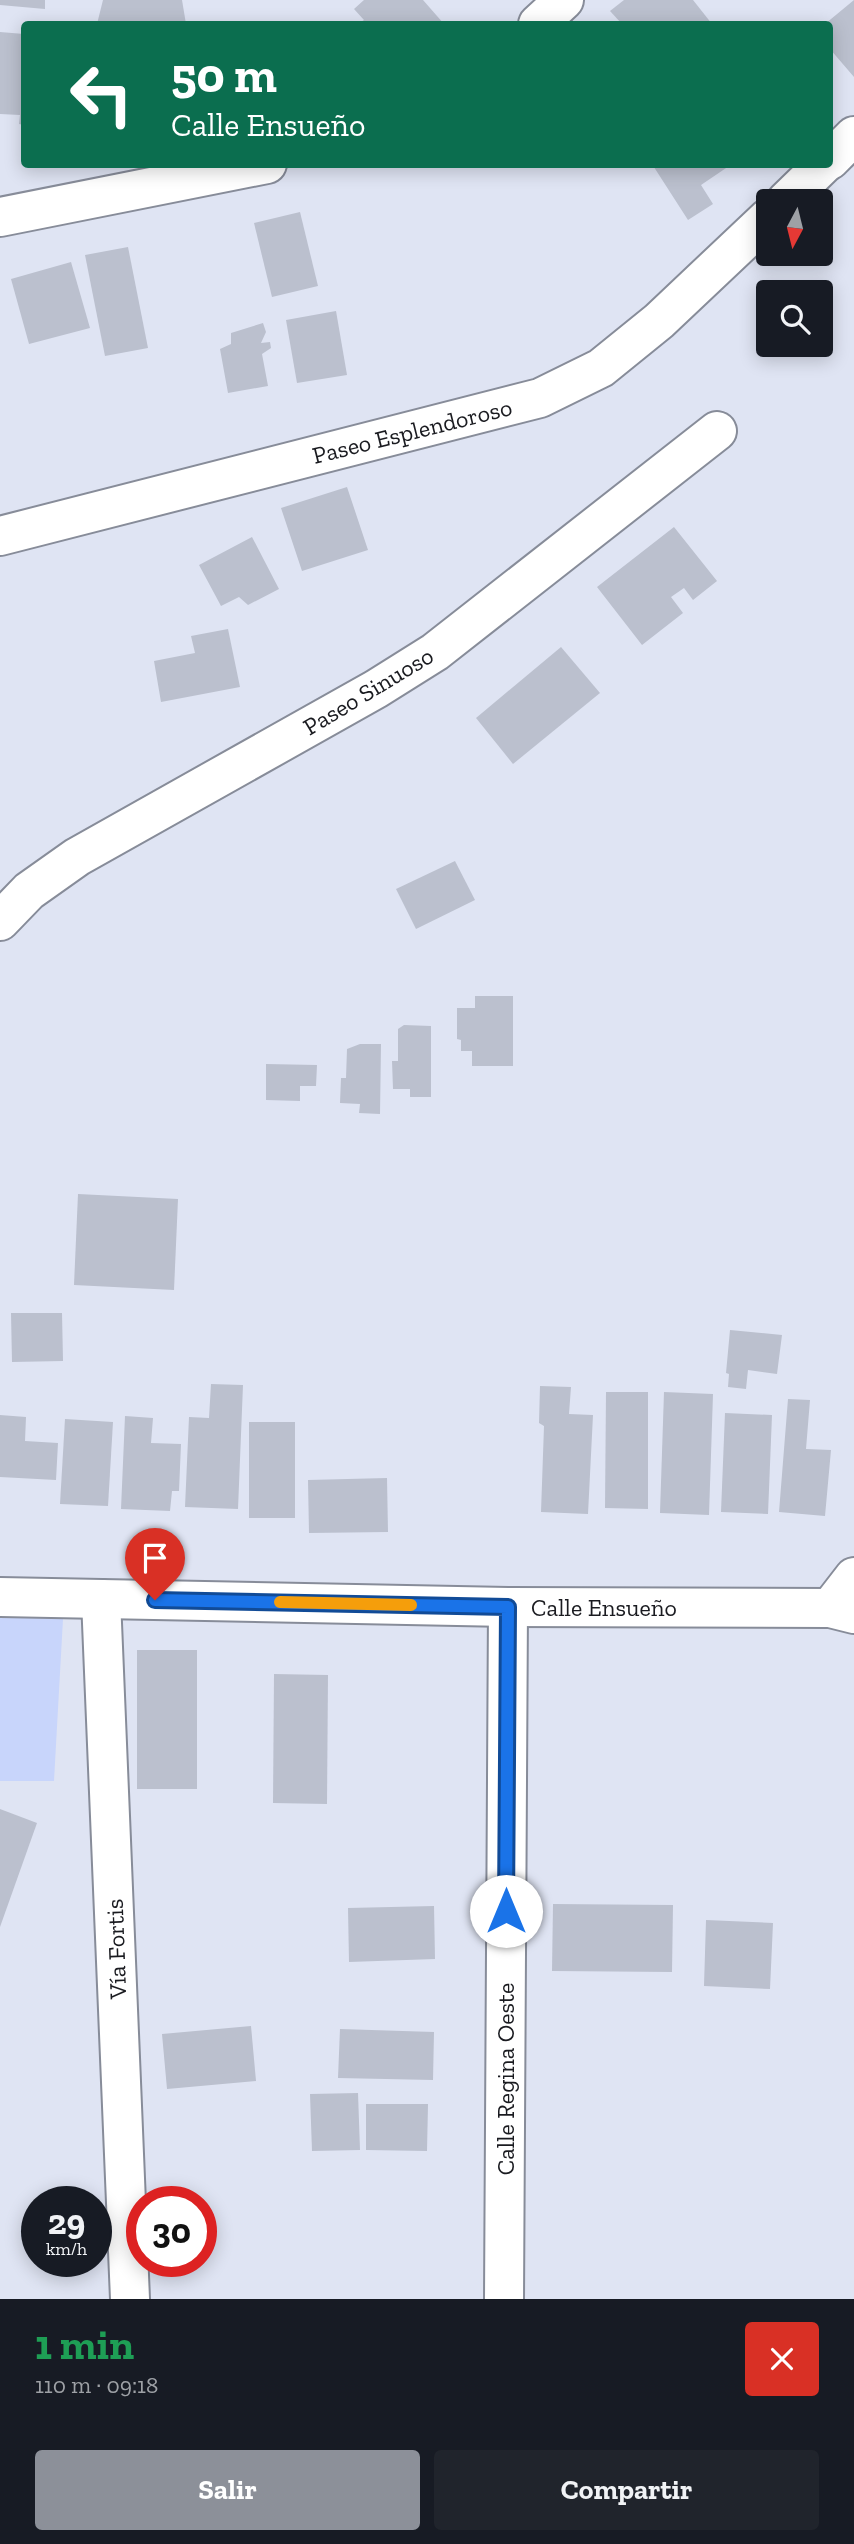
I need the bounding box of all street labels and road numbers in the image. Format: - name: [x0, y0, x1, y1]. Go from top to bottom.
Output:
- street label: Paseo Esplendoroso: [309, 392, 515, 470]
- street label: Paseo Sinuoso: [298, 641, 438, 741]
- street label: Calle Ensueño: [531, 1593, 677, 1622]
- street label: Vía Fortis: [100, 1898, 132, 2001]
- street label: Calle Regina Oeste: [491, 1983, 520, 2175]

